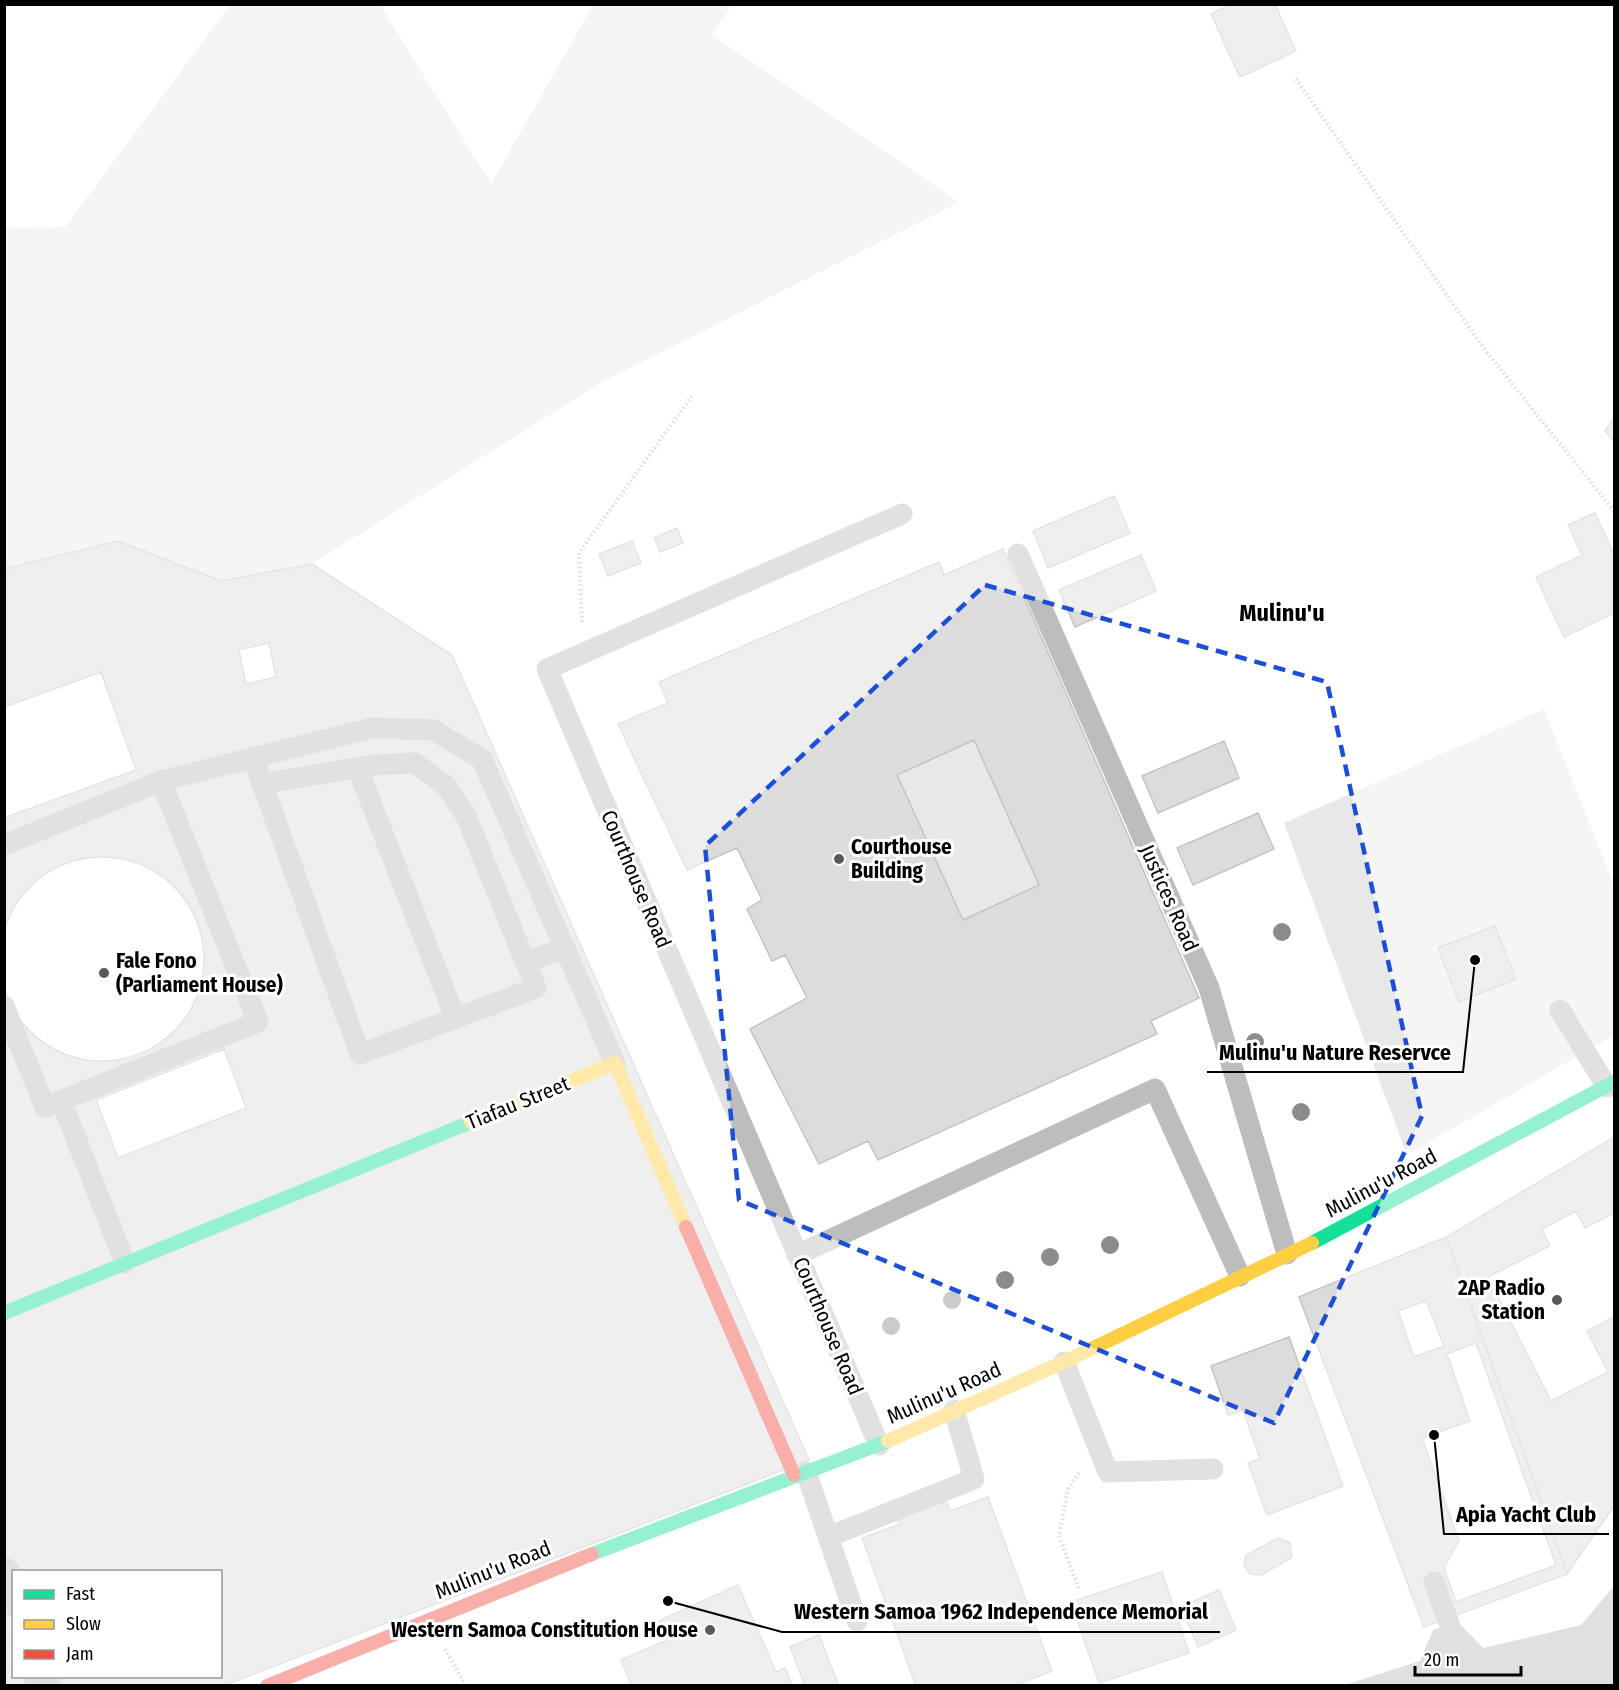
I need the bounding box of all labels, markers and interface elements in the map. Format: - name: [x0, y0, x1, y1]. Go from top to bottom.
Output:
- district label: Mulinu'u: [1239, 599, 1325, 627]
- street label: Courthouse Road: [595, 806, 677, 952]
- place label: Courthouse Building: [851, 834, 952, 884]
- street label: Justices Road: [1134, 841, 1204, 955]
- marker: Courthouse Building: [832, 852, 846, 866]
- place label: Fale Fono (Parliament House): [116, 948, 283, 998]
- marker: Fale Fono (Parliament House): [97, 966, 111, 980]
- callout: Mulinu'u Nature Reservce: [1207, 1032, 1463, 1072]
- text: Mulinu'u Nature Reservce: [1219, 1039, 1451, 1066]
- street label: Tiafau Street: [463, 1070, 574, 1135]
- street label: Mulinu'u Road: [1321, 1143, 1441, 1223]
- street label: Courthouse Road: [787, 1253, 869, 1399]
- place label: 2AP Radio Station: [1457, 1275, 1545, 1325]
- marker: 2AP Radio Station: [1550, 1293, 1564, 1307]
- street label: Mulinu'u Road: [883, 1356, 1005, 1430]
- callout: Apia Yacht Club: [1444, 1494, 1609, 1534]
- text: Apia Yacht Club: [1455, 1501, 1596, 1528]
- street label: Mulinu'u Road: [431, 1535, 555, 1605]
- legend: [12, 1570, 222, 1678]
- text: Fast: [66, 1583, 95, 1605]
- callout: Western Samoa 1962 Independence Memorial: [782, 1592, 1220, 1632]
- text: Western Samoa 1962 Independence Memorial: [794, 1598, 1209, 1625]
- text: Slow: [66, 1613, 101, 1635]
- place label: Western Samoa Constitution House: [391, 1617, 698, 1643]
- marker: Western Samoa Constitution House: [703, 1623, 717, 1637]
- scale bar: [1415, 1639, 1522, 1677]
- text: Jam: [66, 1643, 94, 1665]
- text: 20 m: [1424, 1649, 1459, 1671]

